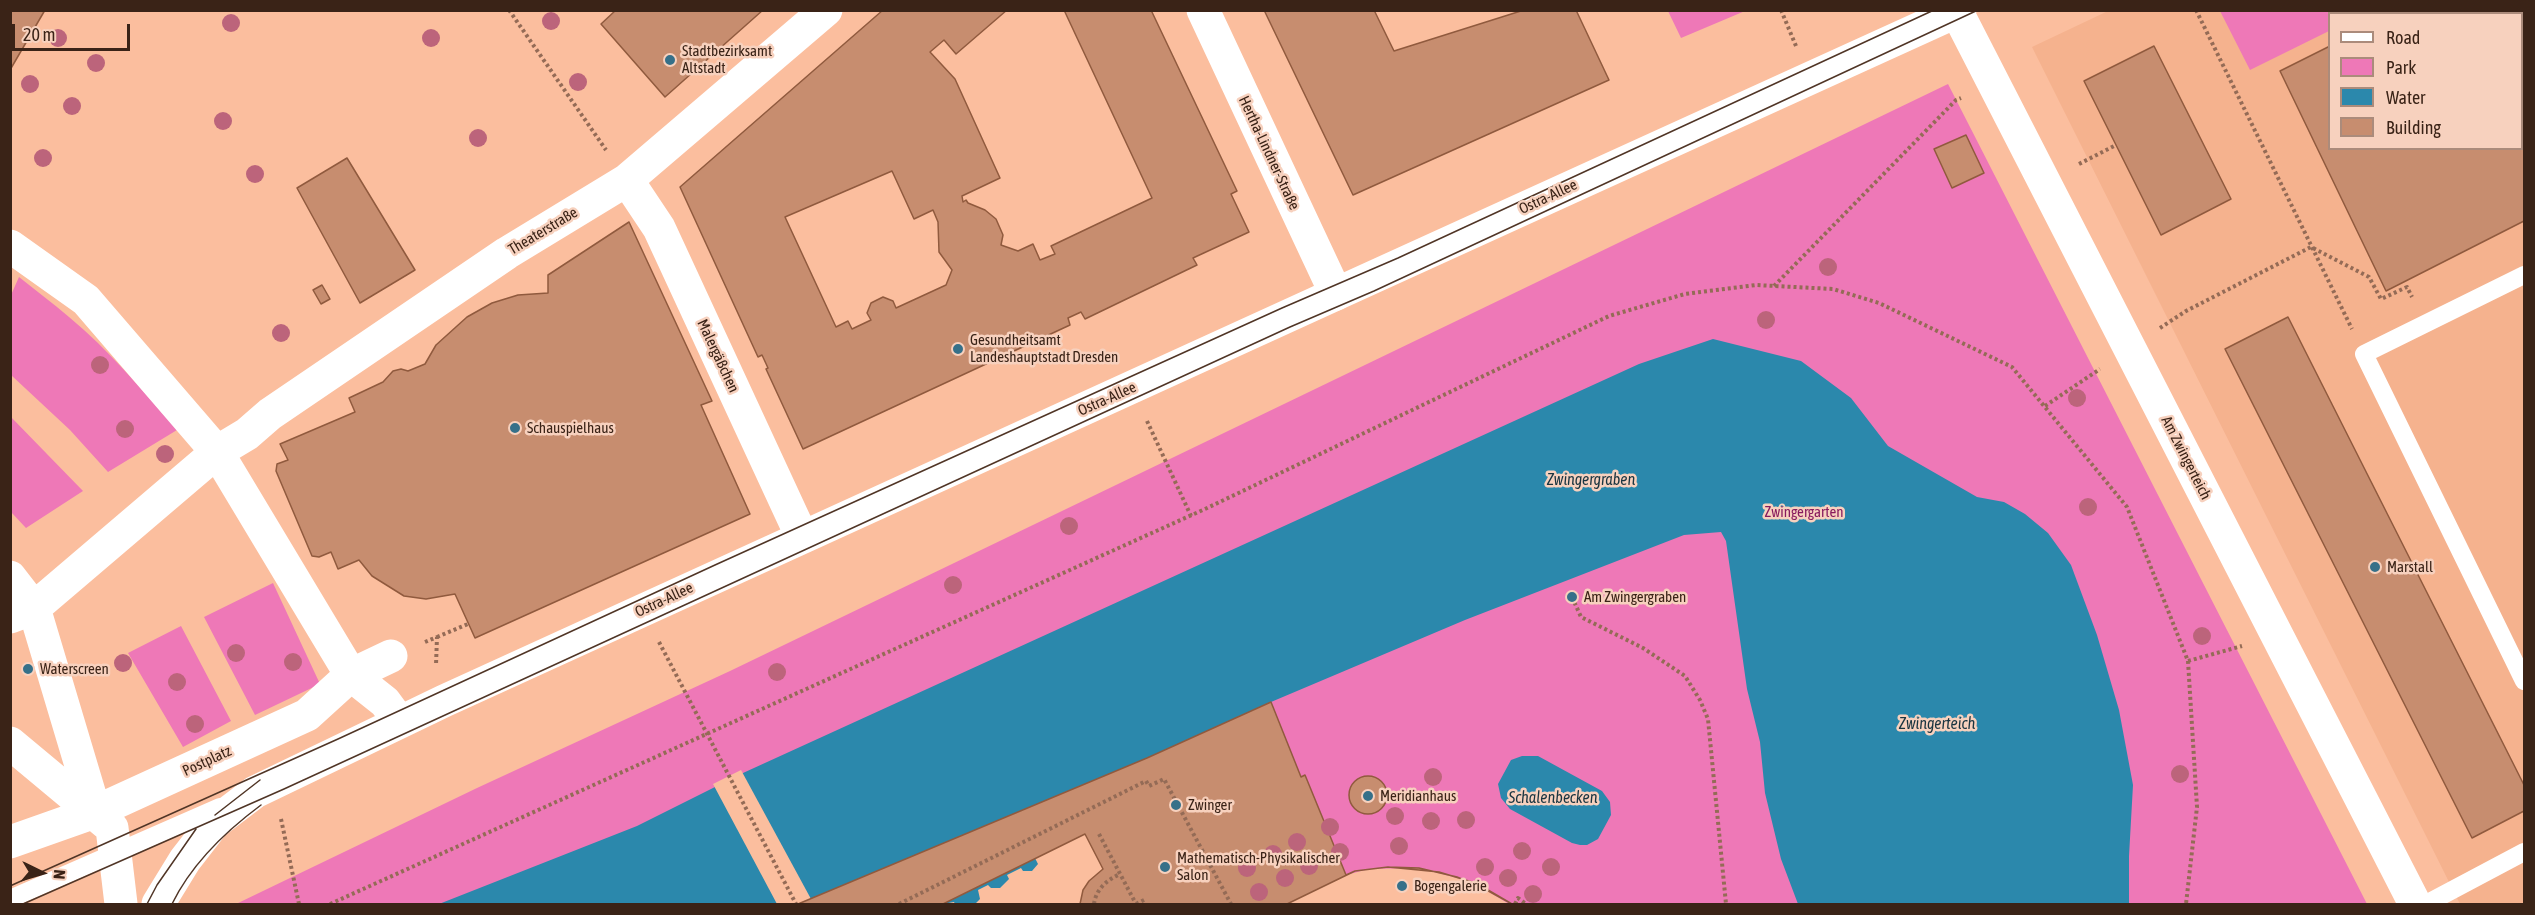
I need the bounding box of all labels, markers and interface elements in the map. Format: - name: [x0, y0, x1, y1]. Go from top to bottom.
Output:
- scale bar: [15, 12, 134, 50]
- legend: [2328, 12, 2523, 150]
- text: 20 m: [23, 24, 55, 45]
- text: Road: [2386, 27, 2420, 48]
- place label: Stadtbezirksamt Altstadt: [682, 42, 772, 77]
- marker: Stadtbezirksamt Altstadt: [663, 53, 677, 67]
- text: Park: [2386, 57, 2416, 78]
- text: Water: [2386, 87, 2425, 108]
- street label: Hertha-Lindner-Straße: [1235, 93, 1303, 213]
- text: Building: [2386, 117, 2441, 138]
- street label: Ostra-Allee: [1516, 176, 1580, 218]
- street label: Theaterstraße: [505, 203, 581, 259]
- street label: Malergäßchen: [693, 317, 743, 395]
- place label: Gesundheitsamt Landeshauptstadt Dresden: [970, 331, 1118, 366]
- marker: Gesundheitsamt Landeshauptstadt Dresden: [951, 342, 965, 356]
- street label: Ostra-Allee: [1075, 378, 1139, 420]
- street label: Am Zwingerteich: [2157, 413, 2215, 503]
- place label: Schauspielhaus: [527, 419, 614, 437]
- marker: Schauspielhaus: [508, 421, 522, 435]
- water label: Zwingergraben: [1547, 470, 1635, 490]
- park label: Zwingergarten: [1764, 503, 1844, 521]
- place label: Marstall: [2387, 558, 2433, 576]
- marker: Marstall: [2368, 560, 2382, 574]
- street label: Ostra-Allee: [632, 579, 696, 621]
- place label: Am Zwingergraben: [1584, 588, 1686, 606]
- marker: Am Zwingergraben: [1565, 590, 1579, 604]
- place label: Waterscreen: [40, 660, 109, 678]
- marker: Waterscreen: [21, 662, 35, 676]
- water label: Zwingerteich: [1899, 714, 1975, 734]
- street label: Postplatz: [180, 742, 234, 780]
- place label: Meridianhaus: [1380, 787, 1456, 805]
- water label: Schalenbecken: [1508, 788, 1598, 808]
- marker: Meridianhaus: [1361, 789, 1375, 803]
- place label: Zwinger: [1188, 796, 1232, 814]
- marker: Zwinger: [1169, 798, 1183, 812]
- north arrow: [12, 843, 72, 903]
- place label: Mathematisch-Physikalischer Salon: [1177, 849, 1340, 884]
- marker: Mathematisch-Physikalischer Salon: [1158, 860, 1172, 874]
- text: N: [51, 869, 69, 880]
- place label: Bogengalerie: [1414, 877, 1487, 895]
- marker: Bogengalerie: [1395, 879, 1409, 893]

